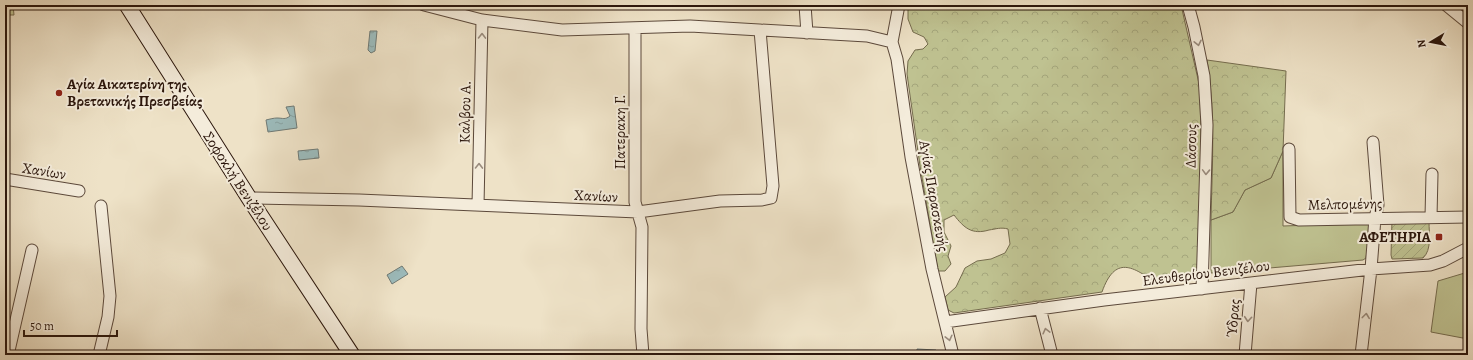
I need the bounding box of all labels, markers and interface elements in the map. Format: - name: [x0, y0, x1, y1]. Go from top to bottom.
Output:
- north arrow: [1411, 22, 1451, 62]
- one-way arrow: [478, 33, 486, 39]
- text: N: [1414, 38, 1430, 49]
- one-way arrow: [1193, 40, 1201, 46]
- place label: Αγία Αικατερίνη της Βρετανικής Πρεσβείας: [66, 74, 203, 111]
- street label: Καλβου Α.: [454, 80, 476, 144]
- marker: Αγία Αικατερίνη της Βρετανικής Πρεσβείας: [54, 88, 64, 98]
- street label: Πατερακη Γ.: [610, 94, 630, 170]
- street label: Δάσους: [1181, 124, 1201, 168]
- street label: Σοφοκλή Βενιζέλου: [199, 128, 278, 234]
- street label: Αγίας Παρασκευής: [914, 138, 954, 253]
- street label: Χανίων: [21, 158, 67, 184]
- one-way arrow: [475, 163, 483, 169]
- one-way arrow: [1202, 169, 1210, 175]
- street label: Χανίων: [573, 185, 619, 207]
- street label: Μελπομένης: [1307, 193, 1383, 215]
- place label: ΑΦΕΤΗΡΙΑ: [1358, 227, 1432, 247]
- marker: ΑΦΕΤΗΡΙΑ: [1434, 232, 1444, 242]
- street label: Ελευθερίου Βενιζέλου: [1141, 255, 1271, 291]
- street label: Ύδρας: [1221, 298, 1245, 338]
- scale bar: [24, 312, 117, 338]
- one-way arrow: [1361, 313, 1370, 319]
- one-way arrow: [1244, 316, 1253, 322]
- text: 50 m: [30, 318, 54, 334]
- one-way arrow: [1042, 328, 1051, 335]
- one-way arrow: [944, 335, 952, 342]

